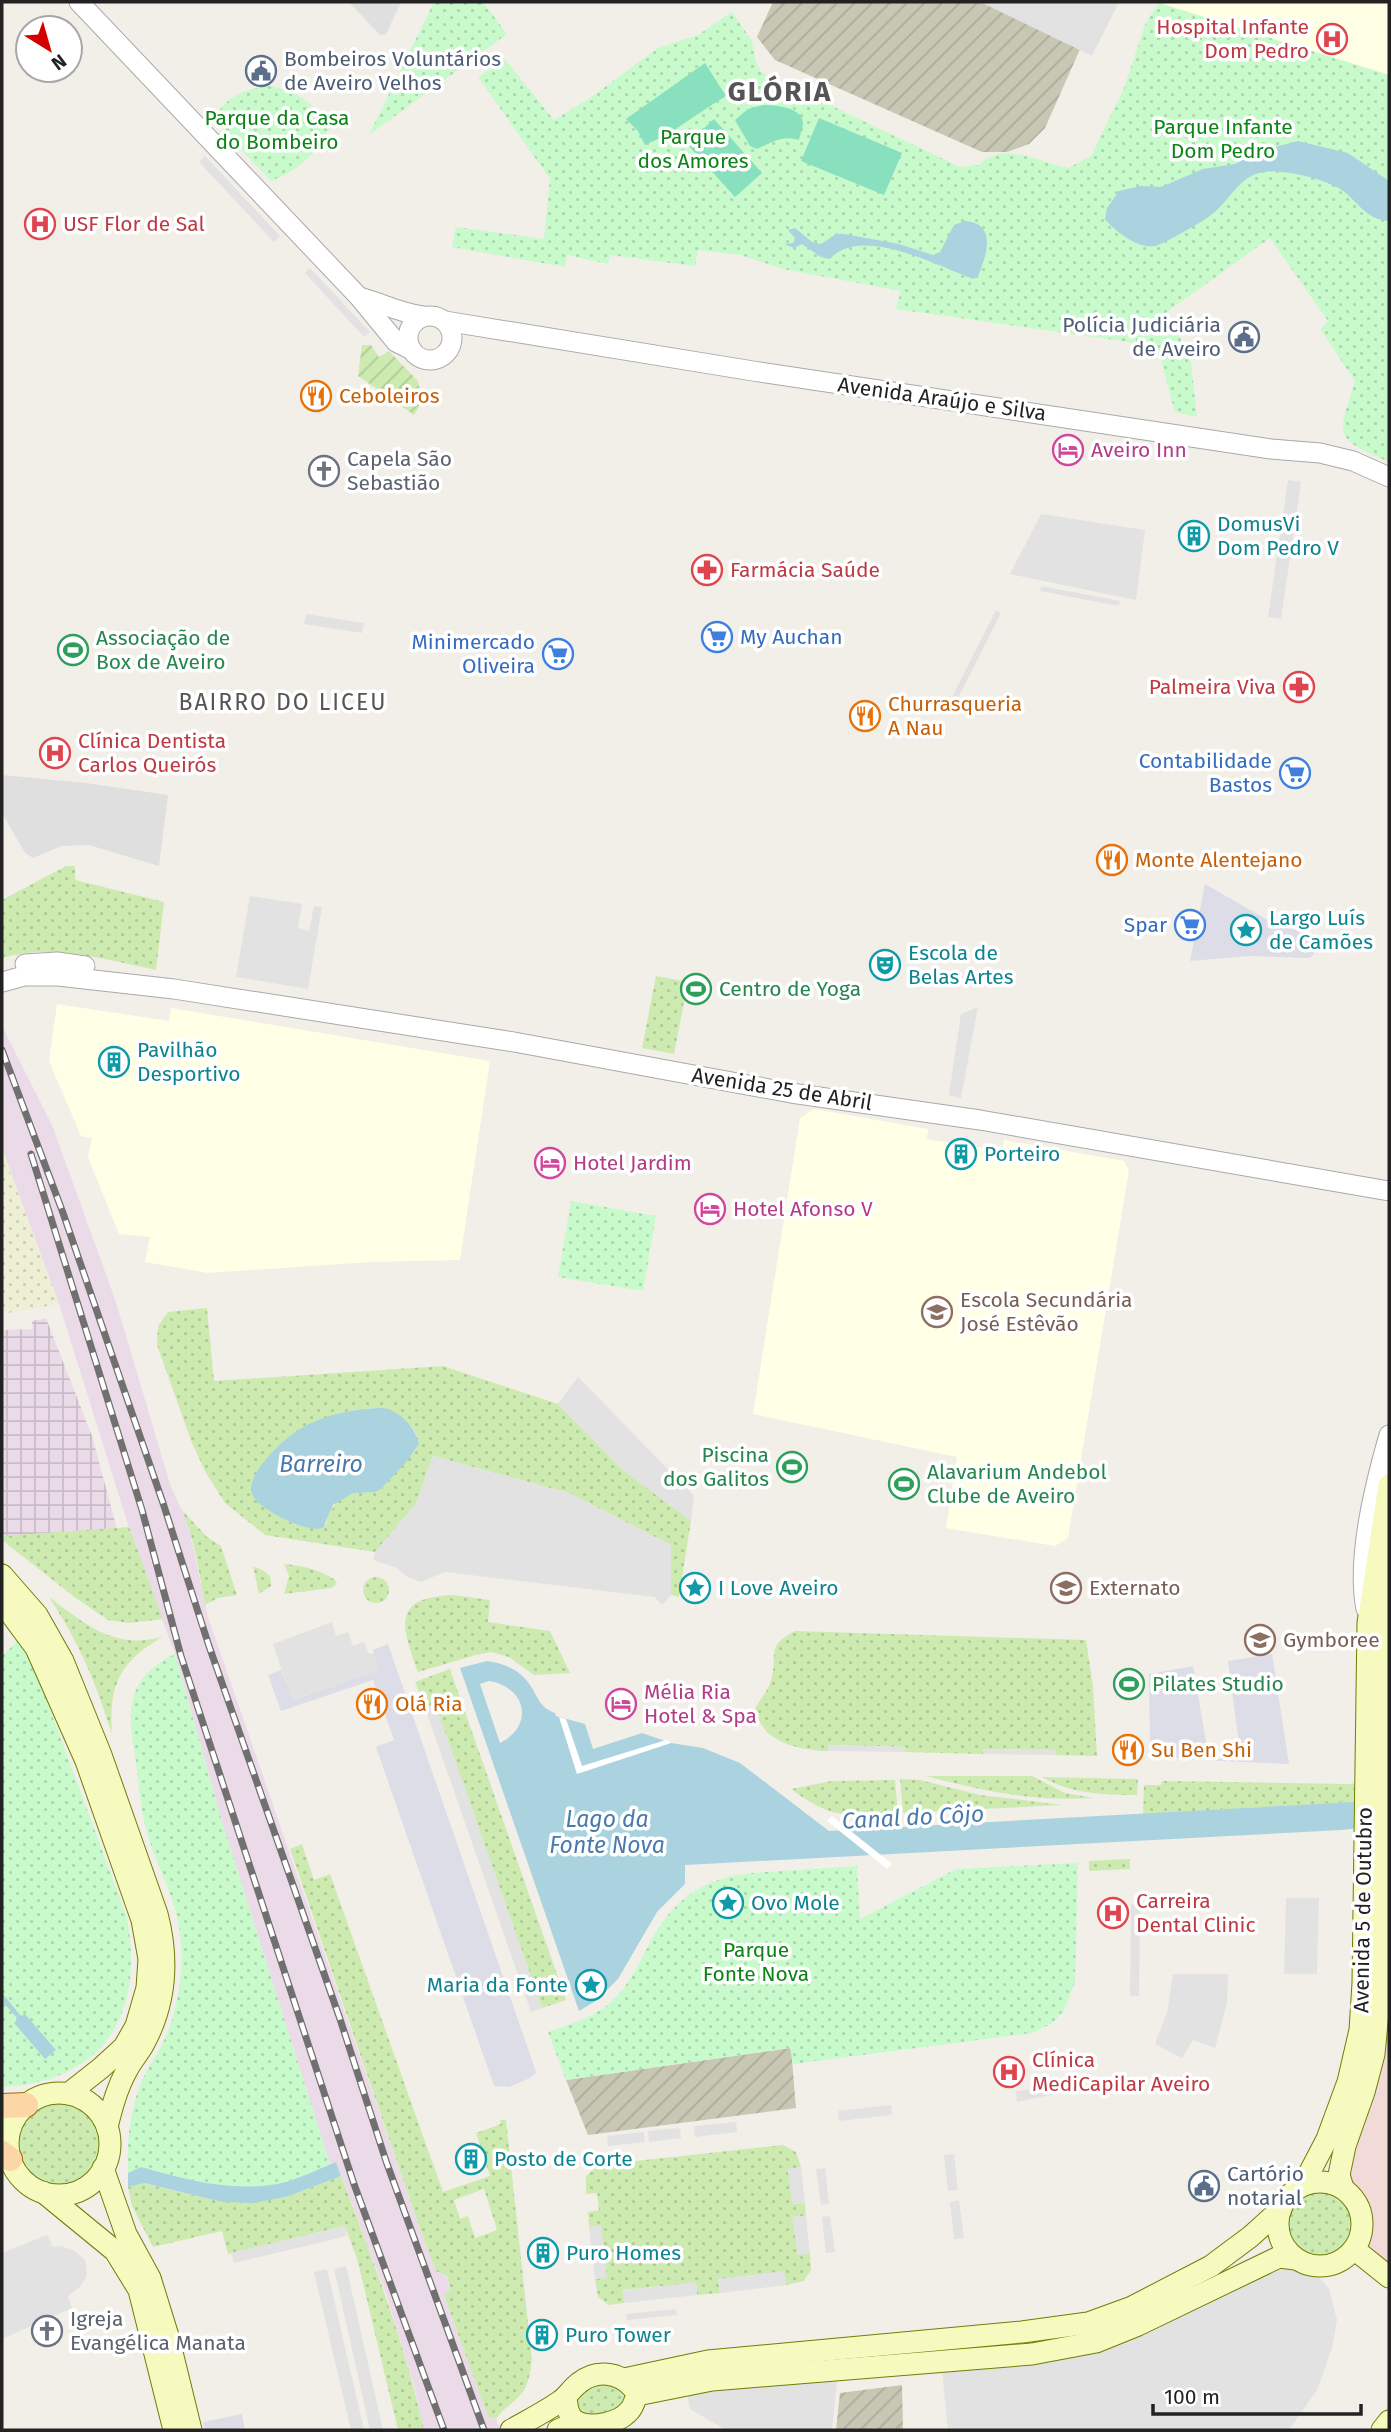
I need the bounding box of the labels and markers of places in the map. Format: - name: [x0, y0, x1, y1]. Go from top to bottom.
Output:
- place label: Hospital Infante Dom Pedro: [1156, 14, 1309, 64]
- hospital icon: Hospital Infante Dom Pedro: [1315, 22, 1349, 56]
- place label: Bombeiros Voluntários de Aveiro Velhos: [284, 46, 501, 96]
- public building icon: Bombeiros Voluntários de Aveiro Velhos: [244, 54, 278, 88]
- hospital icon: USF Flor de Sal: [23, 207, 57, 241]
- place label: USF Flor de Sal: [63, 211, 205, 237]
- place label: Polícia Judiciária de Aveiro: [1062, 312, 1221, 362]
- public building icon: Polícia Judiciária de Aveiro: [1227, 320, 1261, 354]
- restaurant icon: Ceboleiros: [299, 379, 333, 413]
- place label: Ceboleiros: [339, 383, 440, 409]
- hotel icon: Aveiro Inn: [1051, 433, 1085, 467]
- place label: Aveiro Inn: [1091, 437, 1187, 463]
- place label: Capela São Sebastião: [347, 446, 452, 496]
- church icon: Capela São Sebastião: [307, 454, 341, 488]
- place label: DomusVi Dom Pedro V: [1217, 511, 1339, 561]
- building icon: DomusVi Dom Pedro V: [1177, 519, 1211, 553]
- pharmacy icon: Farmácia Saúde: [690, 553, 724, 587]
- place label: Farmácia Saúde: [730, 557, 880, 583]
- supermarket icon: My Auchan: [700, 620, 734, 654]
- place label: My Auchan: [740, 624, 843, 650]
- place label: Associação de Box de Aveiro: [96, 625, 230, 675]
- place label: Minimercado Oliveira: [412, 629, 535, 679]
- sports icon: Associação de Box de Aveiro: [56, 633, 90, 667]
- supermarket icon: Minimercado Oliveira: [541, 637, 575, 671]
- pharmacy icon: Palmeira Viva: [1282, 670, 1316, 704]
- place label: Palmeira Viva: [1149, 674, 1276, 700]
- place label: Churrasqueria A Nau: [888, 691, 1022, 741]
- restaurant icon: Churrasqueria A Nau: [848, 699, 882, 733]
- place label: Clínica Dentista Carlos Queirós: [78, 728, 226, 778]
- hospital icon: Clínica Dentista Carlos Queirós: [38, 736, 72, 770]
- place label: Contabilidade Bastos: [1139, 748, 1272, 798]
- supermarket icon: Contabilidade Bastos: [1278, 756, 1312, 790]
- restaurant icon: Monte Alentejano: [1095, 843, 1129, 877]
- place label: Monte Alentejano: [1135, 847, 1303, 873]
- place label: Largo Luís de Camões: [1269, 905, 1373, 955]
- supermarket icon: Spar: [1173, 908, 1207, 942]
- place label: Spar: [1124, 912, 1167, 938]
- place icon: Largo Luís de Camões: [1229, 913, 1263, 947]
- place label: Escola de Belas Artes: [908, 940, 1014, 990]
- theatre icon: Escola de Belas Artes: [868, 948, 902, 982]
- sports icon: Centro de Yoga: [679, 972, 713, 1006]
- place label: Centro de Yoga: [719, 976, 861, 1002]
- place label: Pavilhão Desportivo: [137, 1037, 241, 1087]
- building icon: Pavilhão Desportivo: [97, 1045, 131, 1079]
- building icon: Porteiro: [944, 1137, 978, 1171]
- place label: Porteiro: [984, 1141, 1060, 1167]
- hotel icon: Hotel Jardim: [533, 1146, 567, 1180]
- place label: Hotel Jardim: [573, 1150, 692, 1176]
- hotel icon: Hotel Afonso V: [693, 1192, 727, 1226]
- place label: Hotel Afonso V: [733, 1196, 873, 1222]
- place label: Escola Secundária José Estêvão: [960, 1287, 1133, 1337]
- school or university icon: Escola Secundária José Estêvão: [920, 1295, 954, 1329]
- place label: Piscina dos Galitos: [663, 1442, 769, 1492]
- sports icon: Piscina dos Galitos: [775, 1450, 809, 1484]
- place label: Alavarium Andebol Clube de Aveiro: [927, 1459, 1107, 1509]
- sports icon: Alavarium Andebol Clube de Aveiro: [887, 1467, 921, 1501]
- place icon: I Love Aveiro: [678, 1571, 712, 1605]
- school or university icon: Externato: [1049, 1571, 1083, 1605]
- place label: I Love Aveiro: [718, 1575, 839, 1601]
- place label: Externato: [1089, 1575, 1181, 1601]
- school or university icon: Gymboree: [1243, 1623, 1277, 1657]
- place label: Gymboree: [1283, 1627, 1380, 1653]
- sports icon: Pilates Studio: [1112, 1667, 1146, 1701]
- place label: Pilates Studio: [1152, 1671, 1284, 1697]
- place label: Mélia Ria Hotel & Spa: [644, 1679, 757, 1729]
- restaurant icon: Olá Ria: [355, 1687, 389, 1721]
- hotel icon: Mélia Ria Hotel & Spa: [604, 1687, 638, 1721]
- place label: Olá Ria: [395, 1691, 463, 1717]
- restaurant icon: Su Ben Shi: [1111, 1733, 1145, 1767]
- place label: Su Ben Shi: [1151, 1737, 1252, 1763]
- place icon: Ovo Mole: [711, 1886, 745, 1920]
- place label: Carreira Dental Clinic: [1136, 1888, 1256, 1938]
- place label: Ovo Mole: [751, 1890, 840, 1916]
- hospital icon: Carreira Dental Clinic: [1096, 1896, 1130, 1930]
- place icon: Maria da Fonte: [574, 1968, 608, 2002]
- place label: Maria da Fonte: [427, 1972, 568, 1998]
- place label: Clínica MediCapilar Aveiro: [1032, 2047, 1210, 2097]
- hospital icon: Clínica MediCapilar Aveiro: [992, 2055, 1026, 2089]
- building icon: Posto de Corte: [454, 2142, 488, 2176]
- place label: Posto de Corte: [494, 2146, 633, 2172]
- place label: Cartório notarial: [1227, 2161, 1304, 2211]
- public building icon: Cartório notarial: [1187, 2169, 1221, 2203]
- building icon: Puro Homes: [526, 2236, 560, 2270]
- place label: Puro Homes: [566, 2240, 681, 2266]
- place label: Igreja Evangélica Manata: [70, 2306, 246, 2356]
- church icon: Igreja Evangélica Manata: [30, 2314, 64, 2348]
- building icon: Puro Tower: [525, 2318, 559, 2352]
- place label: Puro Tower: [565, 2322, 671, 2348]

